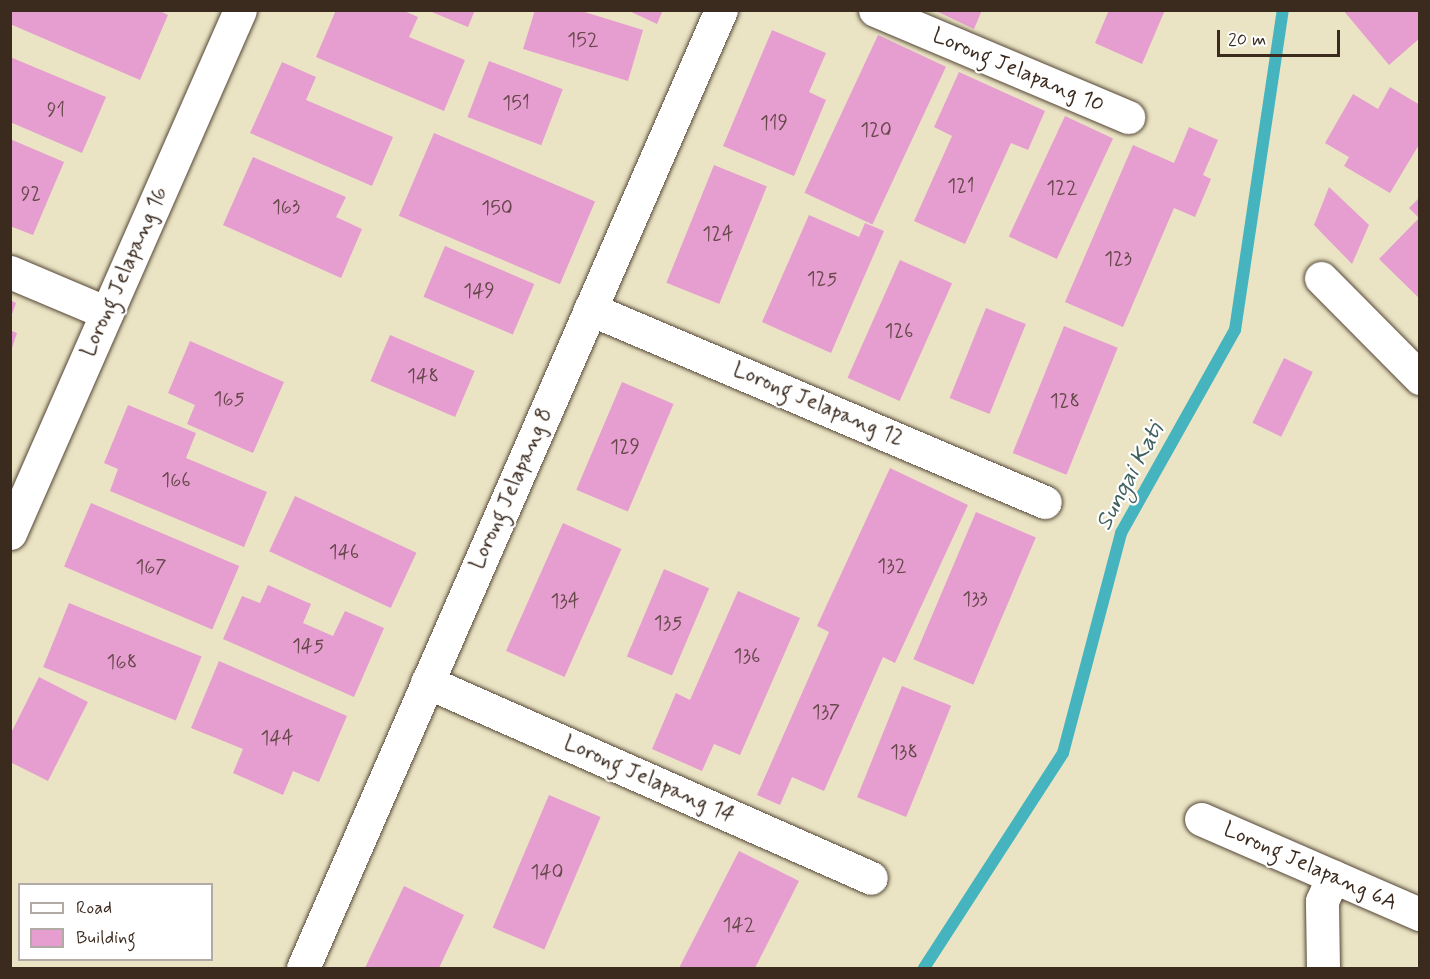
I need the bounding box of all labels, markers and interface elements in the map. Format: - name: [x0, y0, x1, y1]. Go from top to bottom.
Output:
- scale bar: [1220, 18, 1343, 56]
- street label: Lorong Jelapang 10: [931, 24, 1105, 118]
- house number: 152: [567, 28, 599, 52]
- text: 20 m: [1228, 28, 1266, 52]
- house number: 151: [502, 91, 530, 115]
- house number: 91: [47, 98, 65, 122]
- house number: 119: [760, 111, 788, 135]
- house number: 120: [860, 118, 892, 142]
- house number: 121: [947, 174, 975, 198]
- house number: 122: [1046, 176, 1078, 200]
- house number: 92: [21, 182, 41, 206]
- street label: Lorong Jelapang 16: [77, 185, 173, 359]
- house number: 163: [272, 195, 300, 219]
- house number: 150: [481, 196, 513, 220]
- house number: 124: [702, 222, 734, 246]
- house number: 123: [1104, 247, 1132, 271]
- house number: 125: [807, 267, 837, 291]
- house number: 149: [463, 279, 495, 303]
- house number: 126: [885, 319, 913, 343]
- street label: Lorong Jelapang 12: [731, 358, 905, 452]
- house number: 148: [407, 364, 439, 388]
- house number: 165: [213, 387, 245, 411]
- house number: 128: [1050, 389, 1080, 413]
- street label: Lorong Jelapang 8: [466, 407, 558, 571]
- water label: Sungai Kati: [1090, 418, 1170, 536]
- house number: 129: [610, 435, 640, 459]
- house number: 166: [161, 468, 191, 492]
- house number: 146: [329, 540, 359, 564]
- house number: 132: [877, 554, 907, 578]
- house number: 167: [135, 555, 167, 579]
- house number: 133: [962, 587, 988, 611]
- house number: 134: [550, 589, 580, 613]
- house number: 135: [654, 611, 682, 635]
- house number: 145: [292, 634, 324, 658]
- house number: 136: [734, 644, 760, 668]
- house number: 168: [107, 650, 137, 674]
- house number: 137: [812, 700, 840, 724]
- house number: 144: [261, 726, 293, 750]
- street label: Lorong Jelapang 14: [562, 732, 736, 828]
- house number: 138: [890, 740, 918, 764]
- street label: Lorong Jelapang 6A: [1222, 818, 1398, 916]
- house number: 140: [530, 860, 564, 884]
- legend: [18, 883, 213, 961]
- text: Road: [76, 896, 112, 920]
- house number: 142: [723, 913, 755, 937]
- text: Building: [76, 926, 136, 950]

